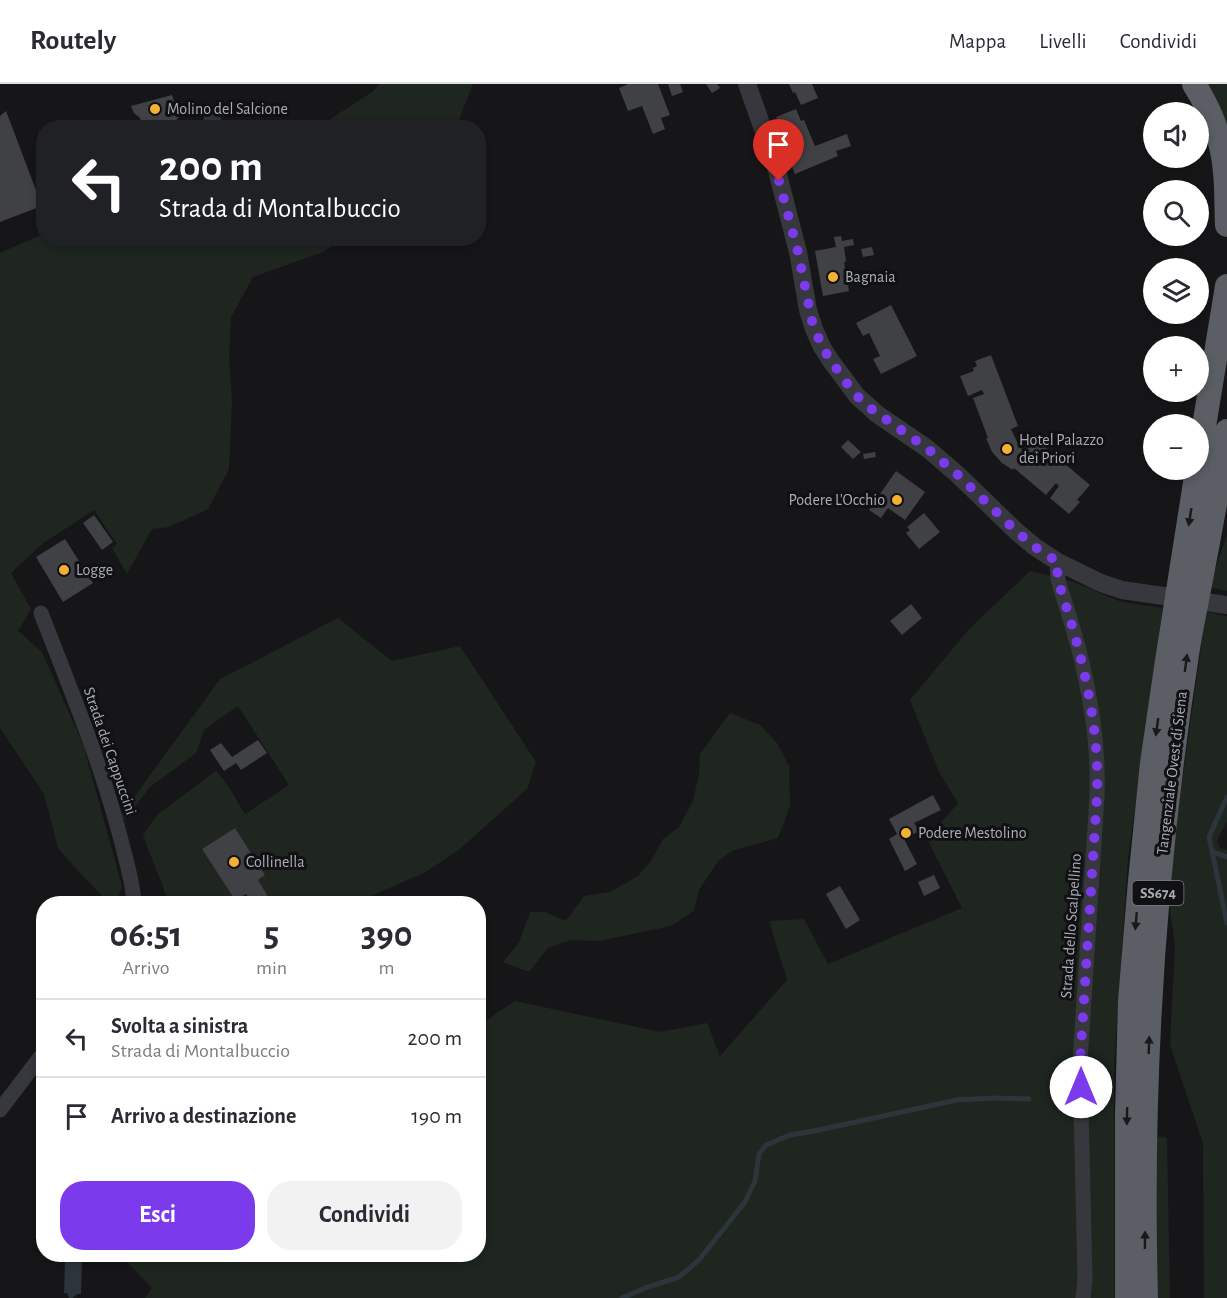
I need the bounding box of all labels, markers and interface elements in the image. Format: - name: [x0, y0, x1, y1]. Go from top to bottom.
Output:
- text: Routely: [30, 27, 116, 55]
- text: Mappa: [949, 31, 1006, 52]
- text: Livelli: [1039, 31, 1087, 52]
- text: Condividi: [1120, 31, 1197, 52]
- place label: Molino del Salcione: [167, 101, 288, 117]
- marker: Molino del Salcione: [148, 102, 162, 116]
- map controls: [1143, 102, 1209, 480]
- button: sound: [1143, 102, 1209, 168]
- pin: [753, 119, 804, 181]
- icon: arrive: [762, 128, 795, 161]
- icon: left: [60, 144, 138, 222]
- text: 200 m: [159, 146, 263, 188]
- button: search: [1143, 180, 1209, 246]
- text: Strada di Montalbuccio: [159, 195, 401, 222]
- button: layers: [1143, 258, 1209, 324]
- place label: Bagnaia: [845, 269, 896, 285]
- marker: Bagnaia: [826, 270, 840, 284]
- button: +: [1143, 336, 1209, 402]
- button: −: [1143, 414, 1209, 480]
- place label: Hotel Palazzo dei Priori: [1019, 432, 1104, 466]
- marker: Hotel Palazzo dei Priori: [1000, 442, 1014, 456]
- place label: Podere L'Occhio: [789, 492, 885, 508]
- marker: Podere L'Occhio: [890, 493, 904, 507]
- one-way arrow: [1185, 508, 1194, 527]
- place label: Logge: [76, 562, 113, 578]
- marker: Logge: [57, 563, 71, 577]
- one-way arrow: [1181, 653, 1190, 672]
- street label: Strada dei Cappuccini: [81, 685, 139, 817]
- street label: Tangenziale Ovest di Siena: [1154, 690, 1190, 856]
- one-way arrow: [1152, 718, 1161, 737]
- place label: Podere Mestolino: [918, 825, 1027, 841]
- marker: Podere Mestolino: [899, 826, 913, 840]
- street label: Strada dello Scalpellino: [1058, 853, 1084, 999]
- place label: Collinella: [246, 854, 305, 870]
- marker: Collinella: [227, 855, 241, 869]
- road number: SS674: [1132, 881, 1184, 905]
- one-way arrow: [1132, 911, 1141, 930]
- text: 06:51: [110, 917, 182, 953]
- text: 5: [264, 917, 279, 953]
- text: 390: [361, 917, 412, 953]
- text: Arrivo: [122, 958, 170, 978]
- text: min: [256, 958, 287, 978]
- text: m: [379, 958, 395, 978]
- text: Svolta a sinistra: [111, 1015, 248, 1037]
- icon: left: [60, 1022, 93, 1055]
- text: 200 m: [408, 1027, 462, 1049]
- one-way arrow: [1144, 1035, 1154, 1054]
- text: Strada di Montalbuccio: [111, 1041, 290, 1061]
- position arrow: [1049, 1055, 1113, 1119]
- icon: arrive: [60, 1100, 93, 1133]
- text: Arrivo a destinazione: [111, 1105, 296, 1127]
- text: 190 m: [411, 1105, 462, 1127]
- one-way arrow: [1122, 1106, 1132, 1125]
- button: Esci: [60, 1181, 255, 1250]
- button: Condividi: [267, 1181, 462, 1250]
- one-way arrow: [1140, 1230, 1150, 1249]

